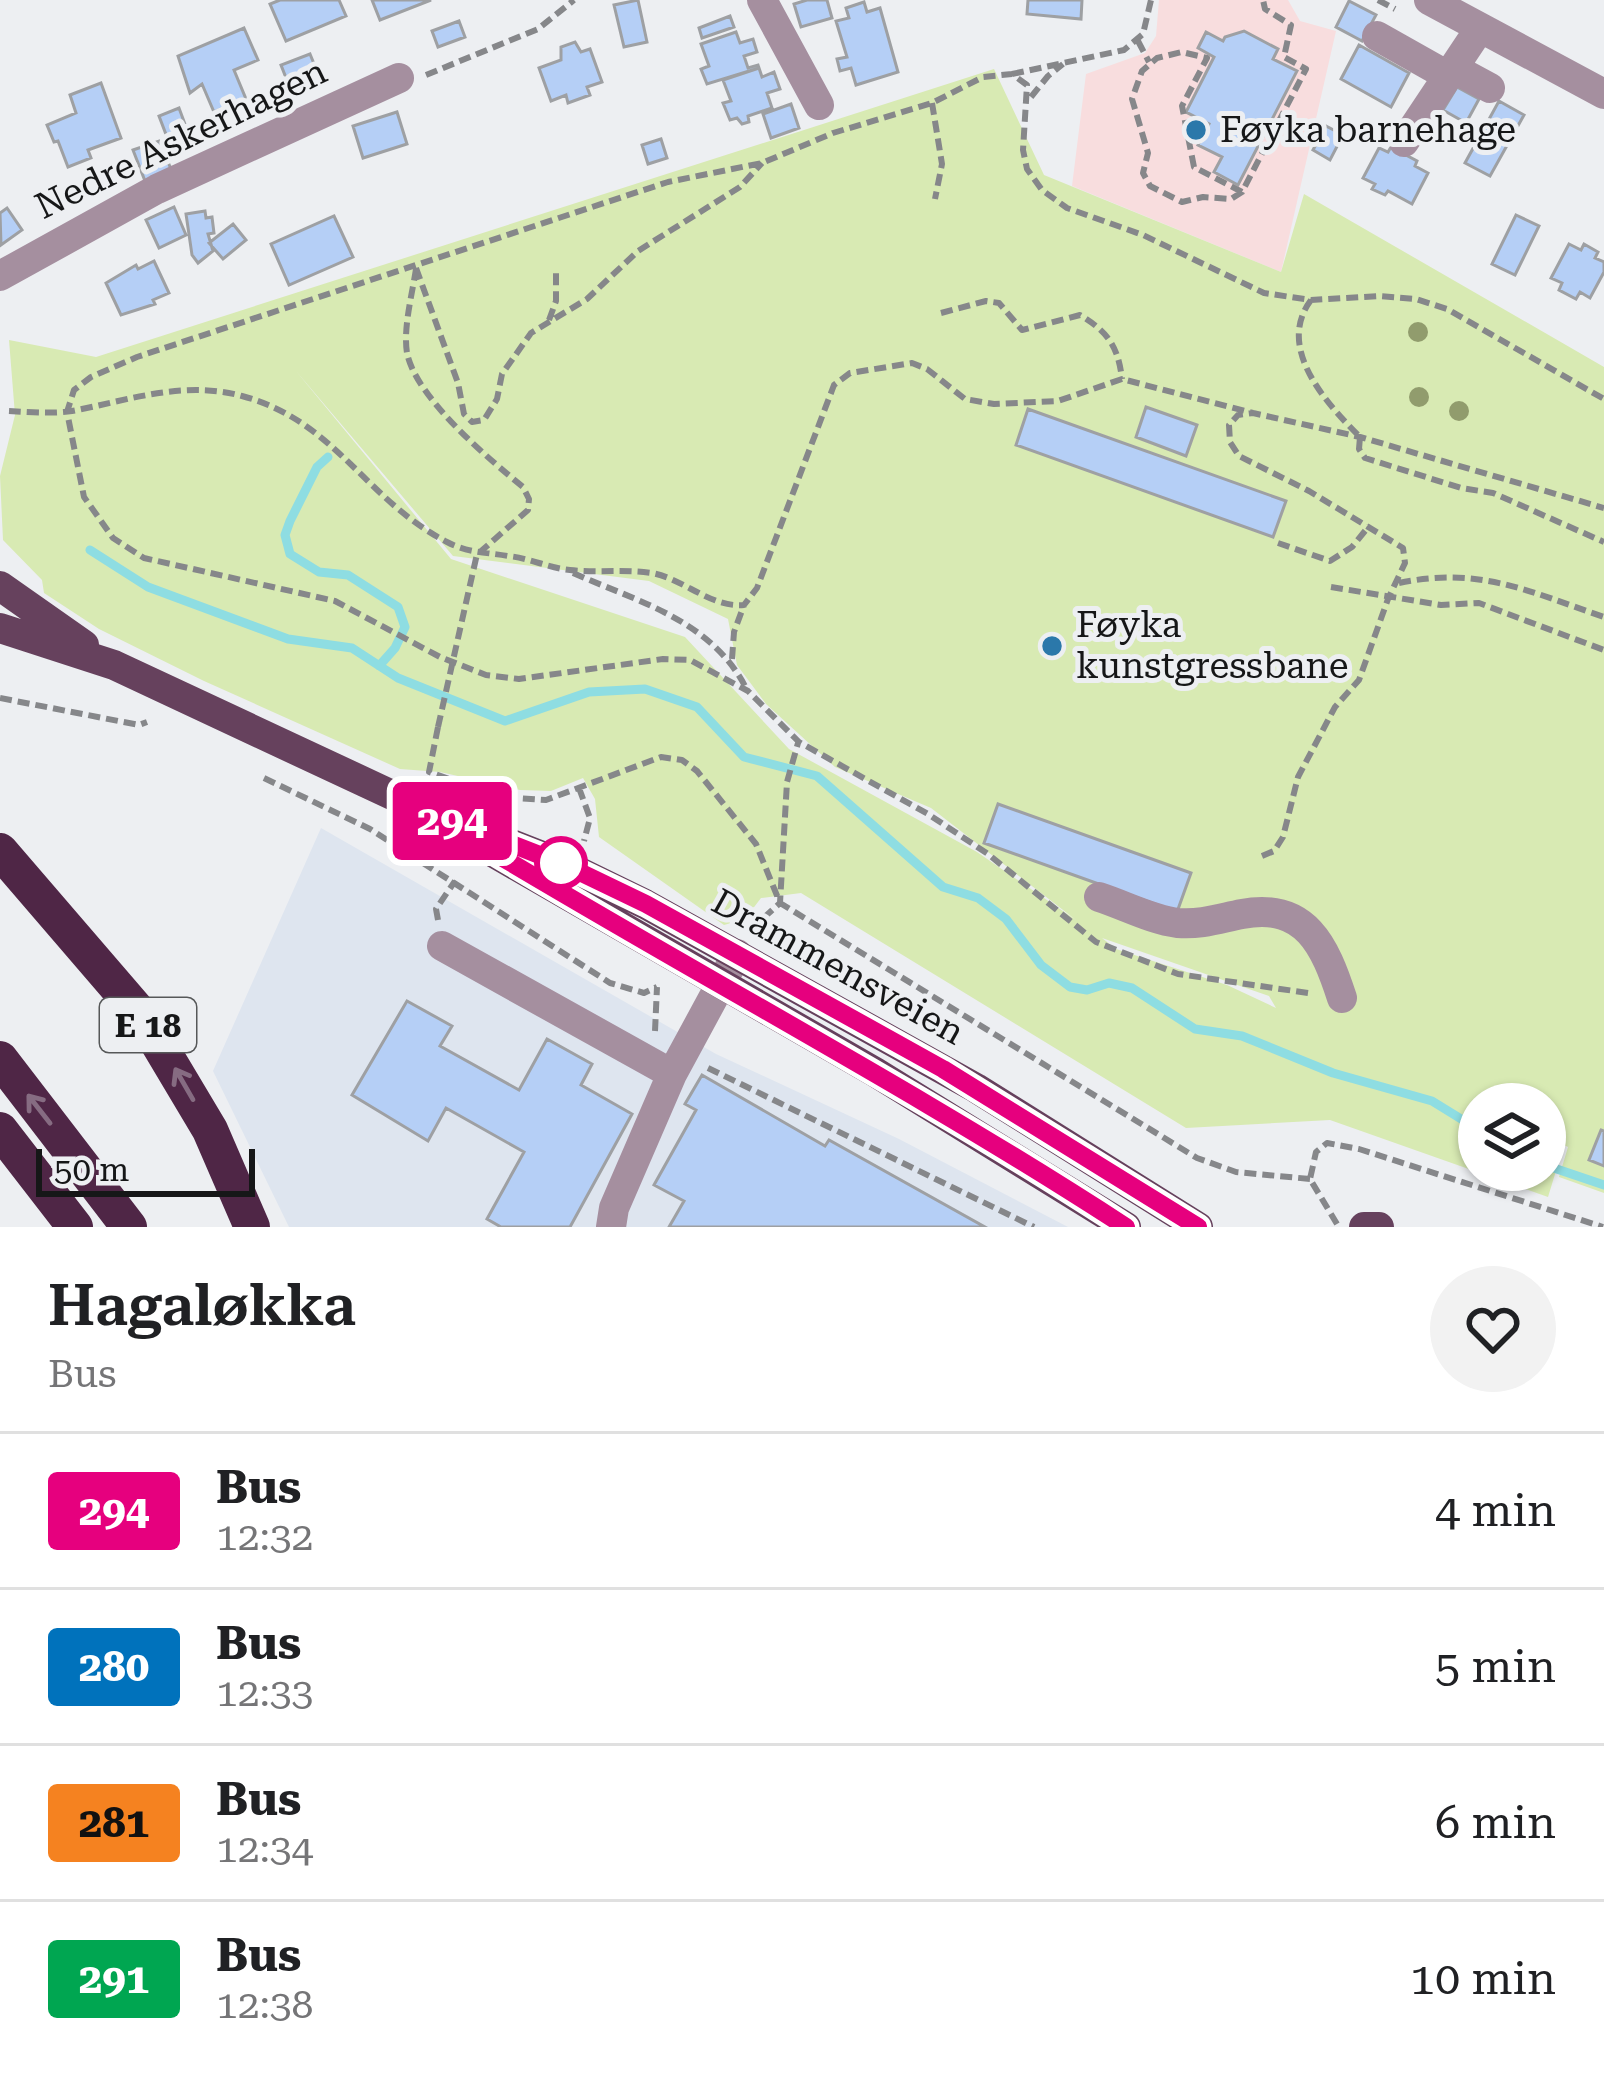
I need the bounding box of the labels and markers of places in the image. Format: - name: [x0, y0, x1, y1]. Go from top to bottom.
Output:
- place label: Føyka barnehage: [1220, 109, 1516, 151]
- marker: Føyka barnehage: [1183, 117, 1209, 143]
- place label: Føyka kunstgressbane: [1076, 604, 1349, 687]
- marker: Føyka kunstgressbane: [1039, 633, 1065, 659]
- unlabelled marker: [536, 838, 586, 888]

